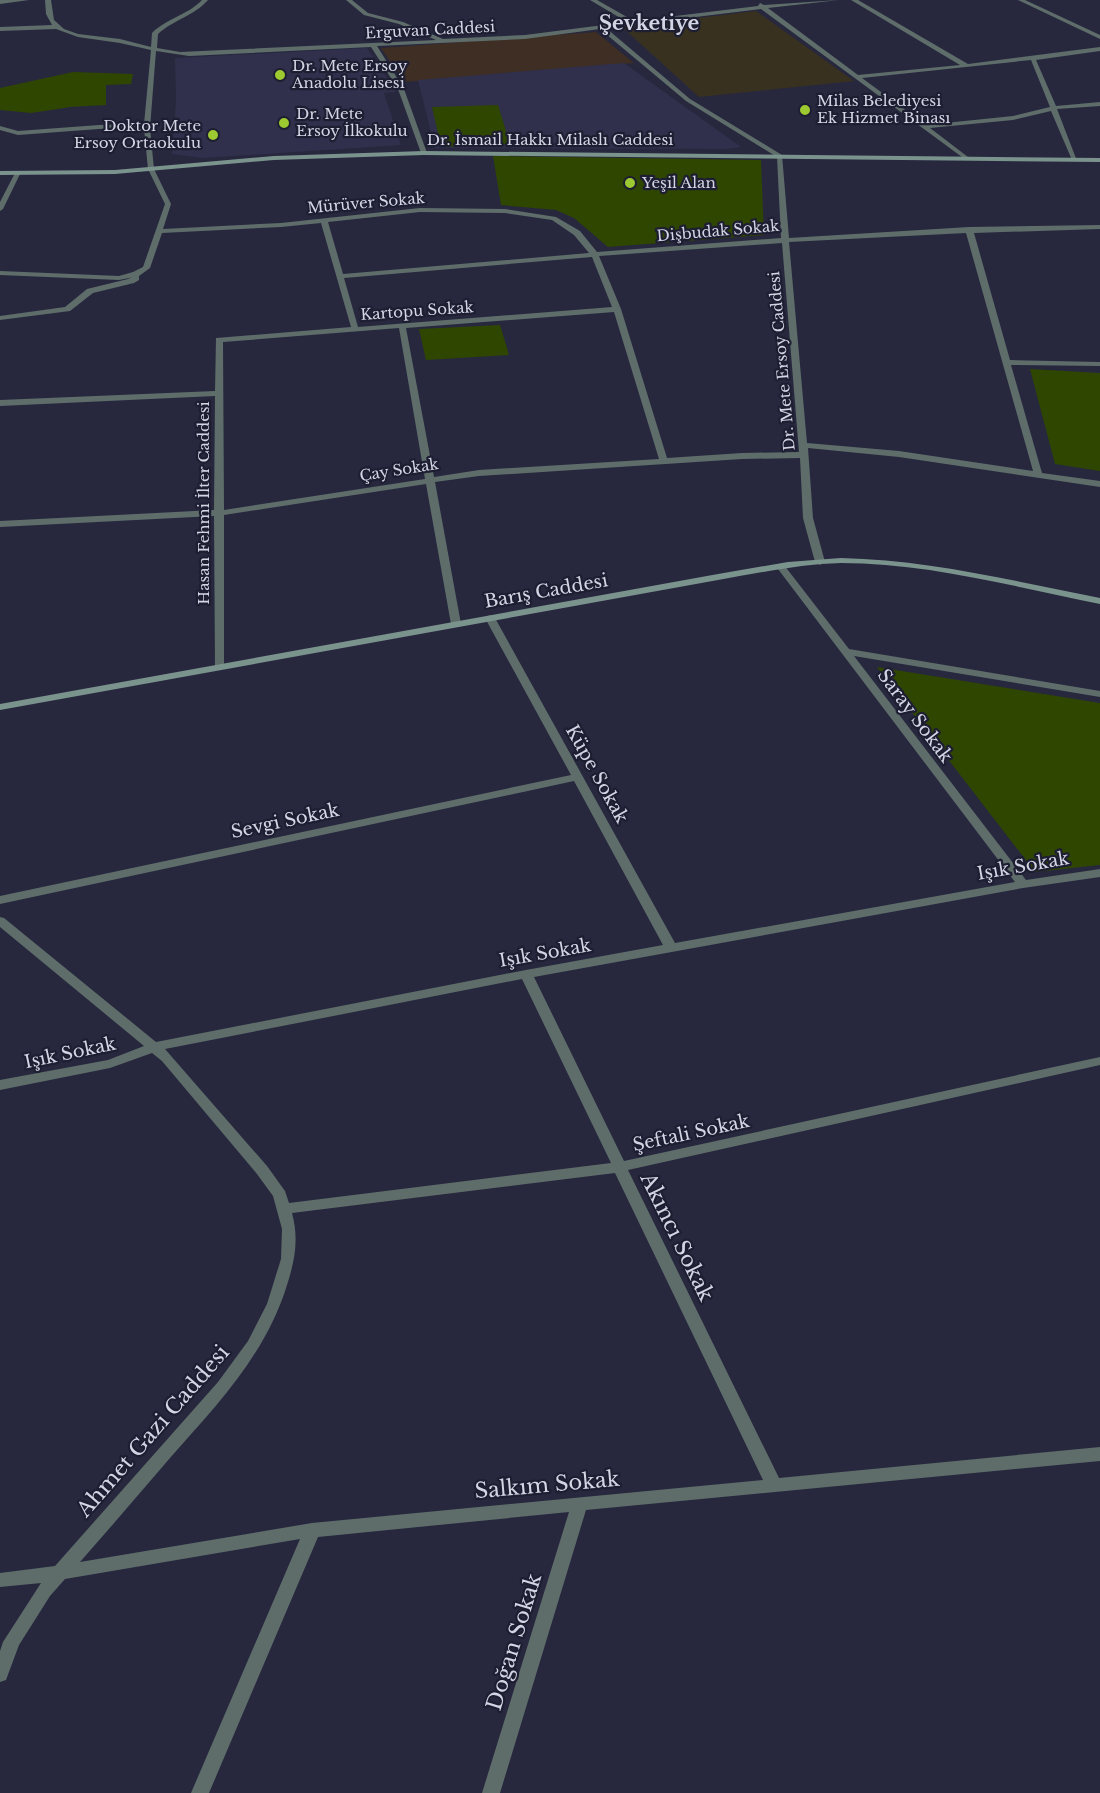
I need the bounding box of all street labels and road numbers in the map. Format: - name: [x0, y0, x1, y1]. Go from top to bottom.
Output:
- street label: Erguvan Caddesi: [364, 17, 495, 42]
- street label: Dr. İsmail Hakkı Milaslı Caddesi: [427, 130, 673, 149]
- street label: Mürüver Sokak: [306, 188, 426, 217]
- street label: Dişbudak Sokak: [656, 216, 781, 245]
- street label: Dr. Mete Ersoy Caddesi: [764, 270, 799, 452]
- street label: Kartopu Sokak: [360, 297, 475, 324]
- street label: Hasan Fehmi İlter Caddesi: [194, 401, 213, 605]
- street label: Çay Sokak: [358, 454, 441, 485]
- street label: Barış Caddesi: [482, 569, 610, 613]
- street label: Saray Sokak: [873, 665, 957, 767]
- street label: Küpe Sokak: [561, 721, 633, 827]
- street label: Sevgi Sokak: [229, 799, 341, 843]
- street label: Işık Sokak: [975, 847, 1071, 885]
- street label: Işık Sokak: [497, 934, 593, 972]
- street label: Işık Sokak: [22, 1033, 118, 1073]
- street label: Şeftali Sokak: [631, 1110, 751, 1156]
- street label: Akıncı Sokak: [634, 1167, 719, 1306]
- street label: Ahmet Gazi Caddesi: [71, 1340, 235, 1523]
- street label: Salkım Sokak: [473, 1466, 621, 1504]
- street label: Doğan Sokak: [481, 1570, 547, 1714]

